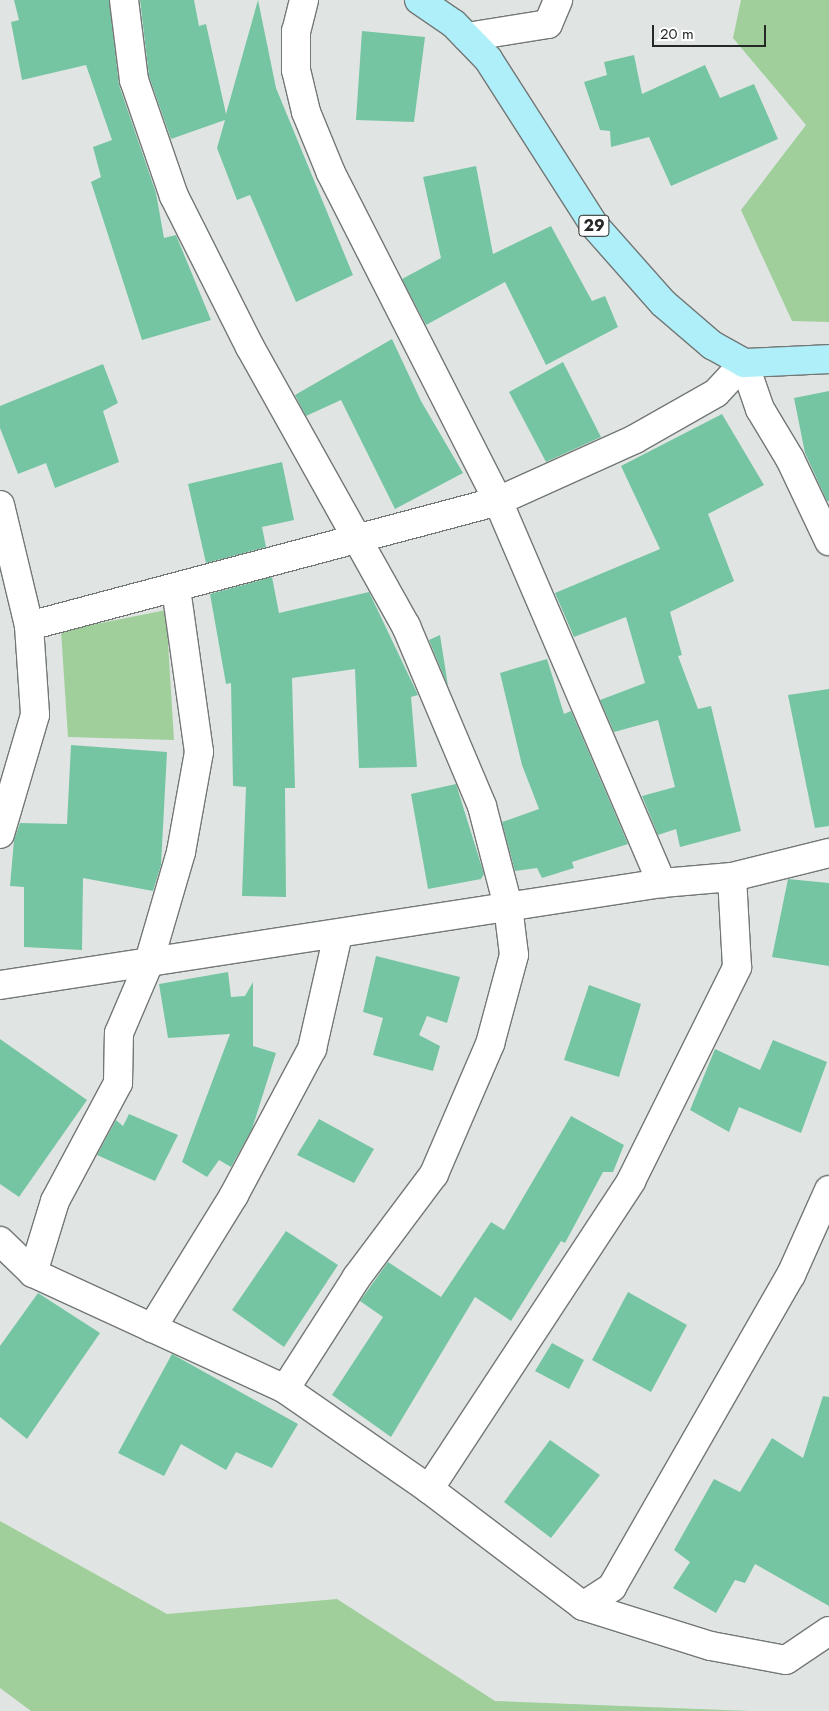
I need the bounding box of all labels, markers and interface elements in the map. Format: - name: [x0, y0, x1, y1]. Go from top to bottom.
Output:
- scale bar: [654, 15, 768, 47]
- text: 20 m: [660, 23, 694, 45]
- road number: 29: [578, 212, 610, 240]

